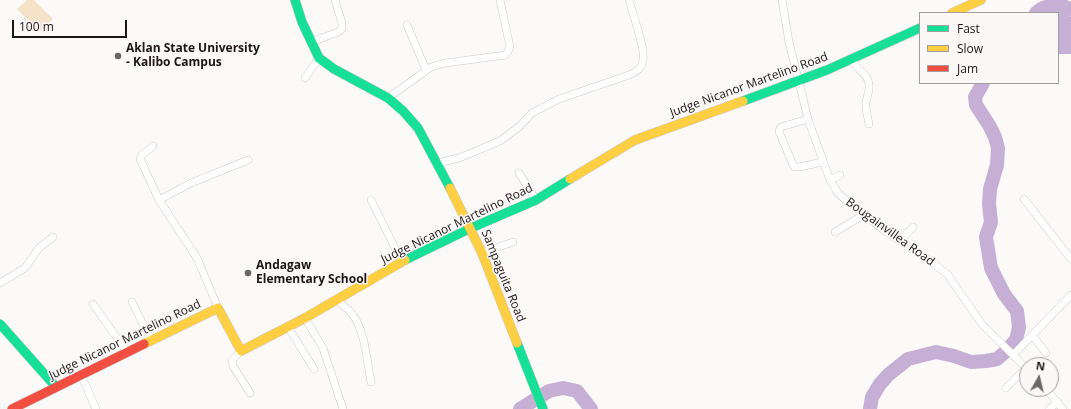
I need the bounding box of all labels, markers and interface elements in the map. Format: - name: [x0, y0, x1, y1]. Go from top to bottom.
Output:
- scale bar: [14, 12, 129, 38]
- legend: [919, 12, 1059, 84]
- text: 100 m: [19, 18, 54, 35]
- text: Fast: [957, 20, 980, 37]
- text: Slow: [957, 40, 983, 57]
- place label: Aklan State University - Kalibo Campus: [126, 42, 260, 70]
- street label: Judge Nicanor Martelino Road: [668, 50, 830, 120]
- marker: Aklan State University - Kalibo Campus: [113, 51, 123, 61]
- text: Jam: [957, 60, 978, 77]
- street label: Judge Nicanor Martelino Road: [379, 181, 535, 267]
- street label: Bougainvillea Road: [843, 195, 937, 269]
- street label: Sampaguita Road: [478, 228, 528, 324]
- place label: Andagaw Elementary School: [256, 259, 367, 287]
- marker: Andagaw Elementary School: [243, 268, 253, 278]
- street label: Judge Nicanor Martelino Road: [47, 297, 203, 383]
- north arrow: [1019, 357, 1059, 397]
- text: N: [1035, 358, 1046, 374]

